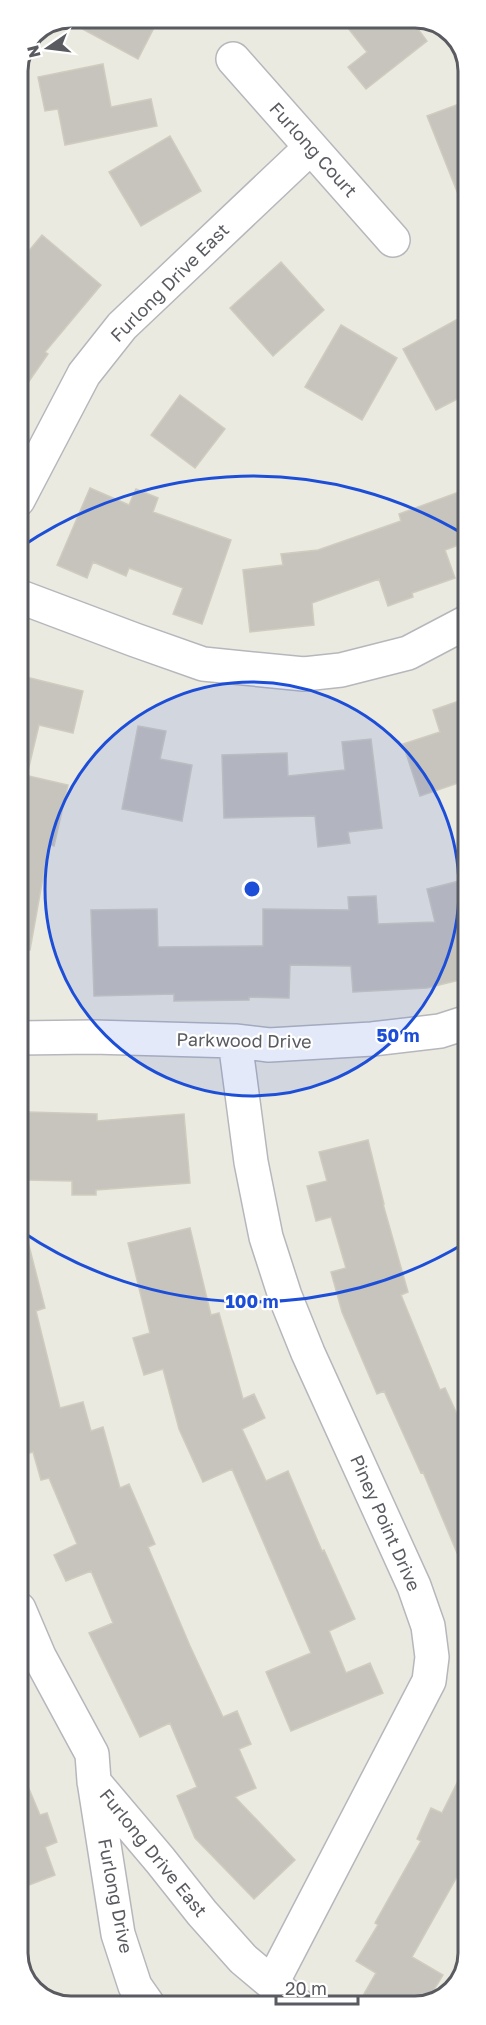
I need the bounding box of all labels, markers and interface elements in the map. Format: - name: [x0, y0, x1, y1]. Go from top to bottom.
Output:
- north arrow: [18, 18, 78, 78]
- text: N: [22, 43, 45, 60]
- street label: Furlong Court: [265, 97, 362, 201]
- street label: Furlong Drive East: [105, 218, 233, 346]
- centre of rings: [242, 879, 262, 899]
- text: 50 m: [377, 1024, 419, 1046]
- street label: Parkwood Drive: [176, 1028, 312, 1052]
- text: 100 m: [226, 1290, 278, 1312]
- street label: Piney Point Drive: [346, 1451, 426, 1594]
- street label: Furlong Drive East: [95, 1785, 211, 1921]
- street label: Furlong Drive: [93, 1837, 137, 1955]
- scale bar: [276, 1968, 358, 2006]
- text: 20 m: [285, 1977, 327, 1999]

